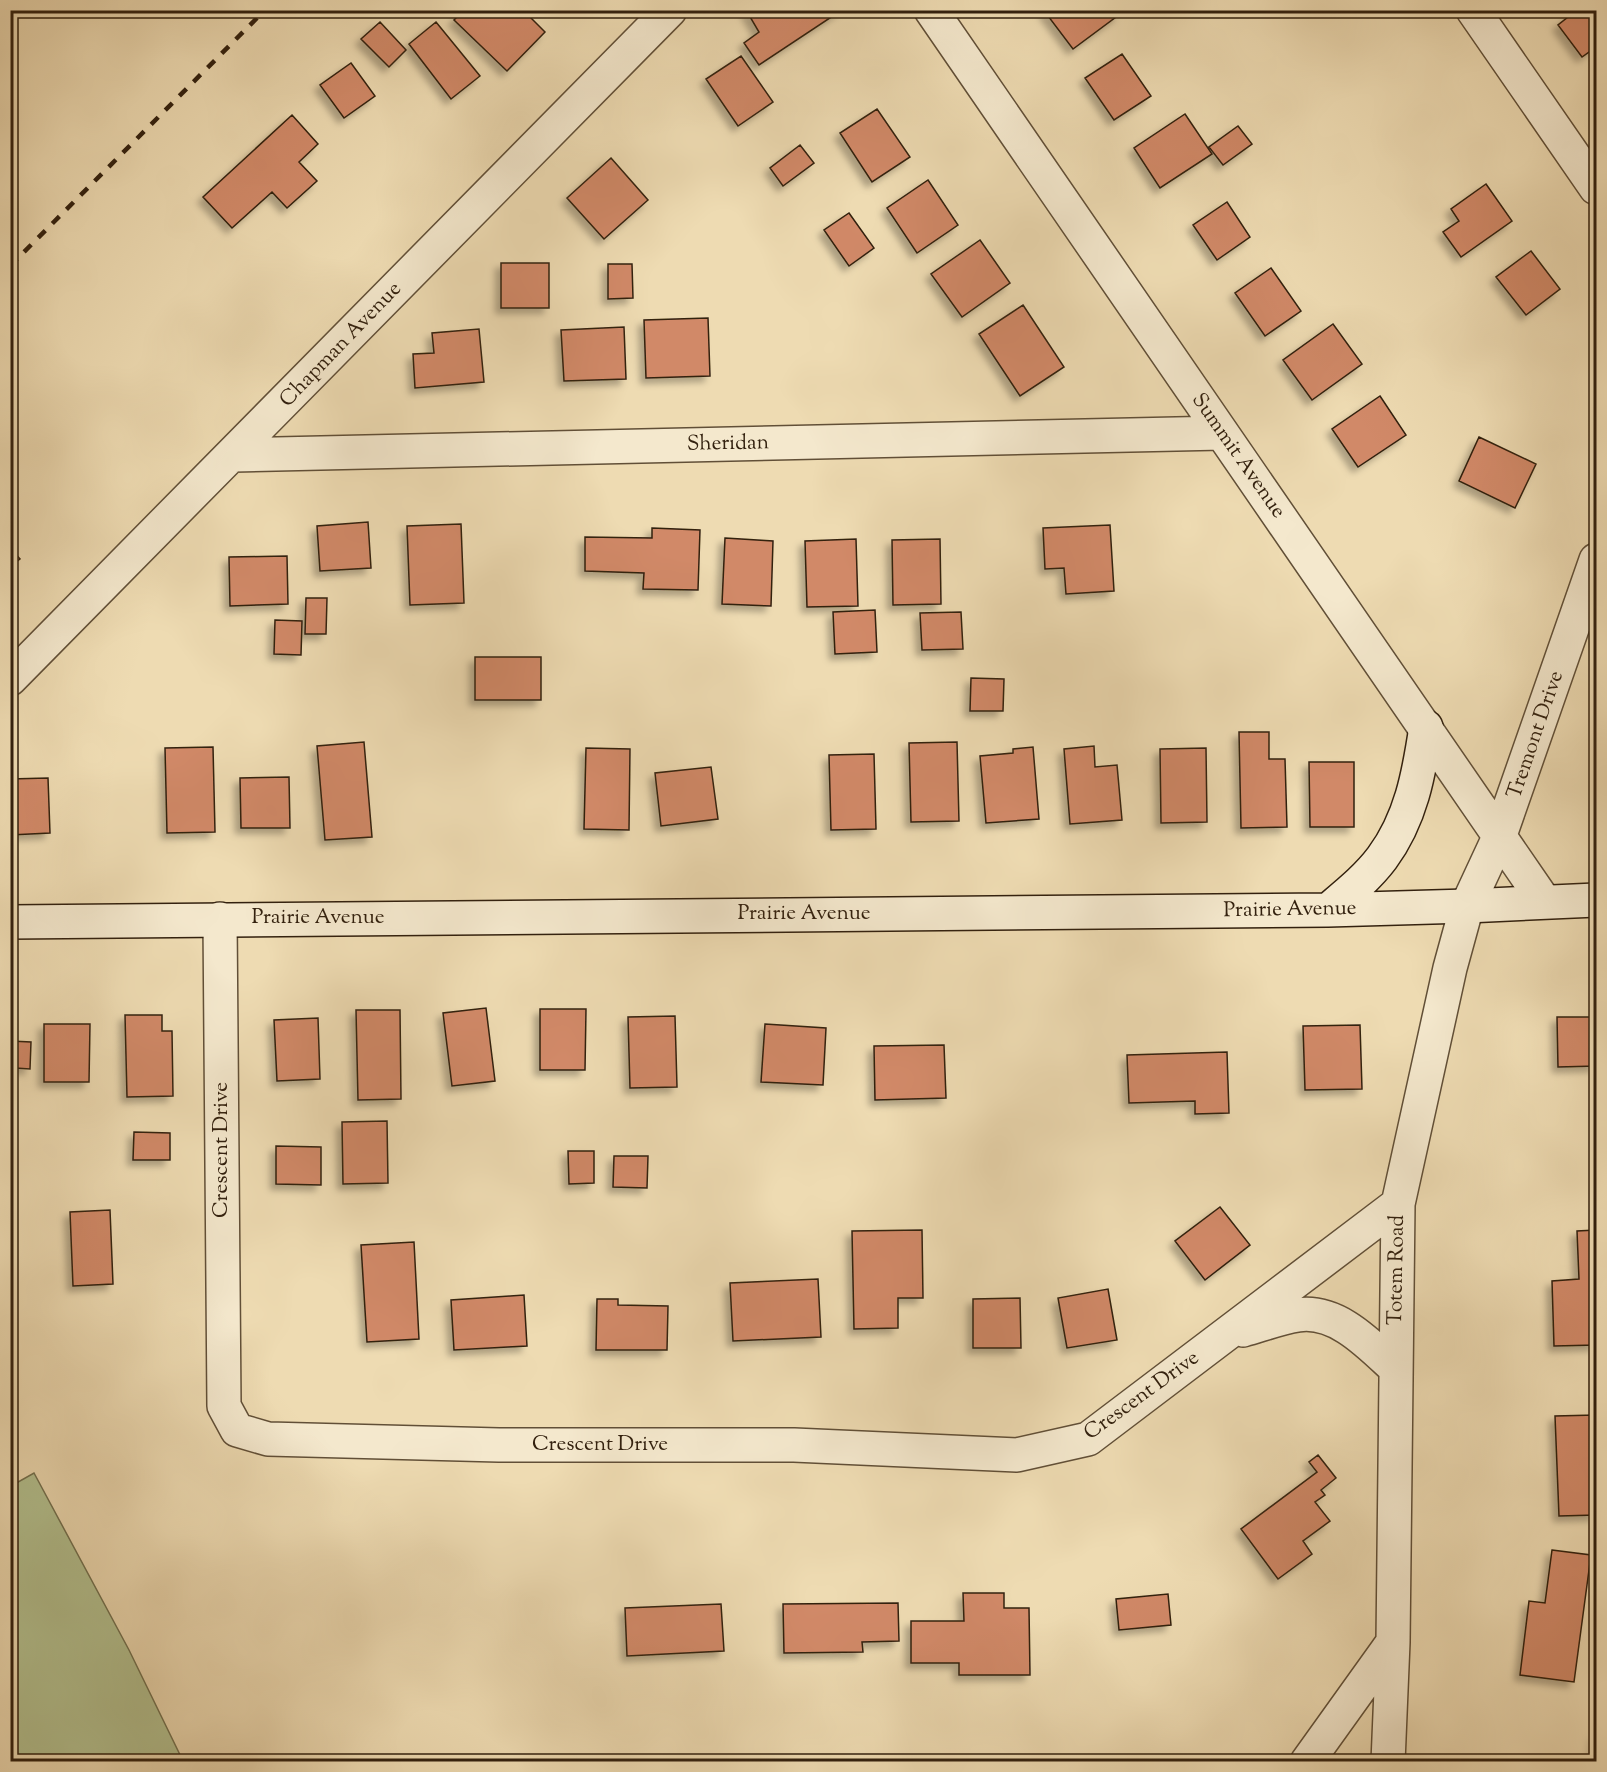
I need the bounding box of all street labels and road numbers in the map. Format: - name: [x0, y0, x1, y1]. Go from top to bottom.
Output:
- street label: Chapman Avenue: [273, 275, 409, 415]
- street label: Summit Avenue: [1184, 387, 1292, 525]
- street label: Sheridan: [687, 428, 769, 460]
- street label: Tremont Drive: [1500, 667, 1572, 803]
- street label: Prairie Avenue: [1223, 894, 1357, 926]
- street label: Prairie Avenue: [737, 899, 871, 929]
- street label: Prairie Avenue: [251, 903, 385, 933]
- street label: Crescent Drive: [207, 1082, 237, 1218]
- street label: Totem Road: [1381, 1214, 1413, 1325]
- street label: Crescent Drive: [1078, 1344, 1206, 1448]
- street label: Crescent Drive: [532, 1430, 668, 1460]

